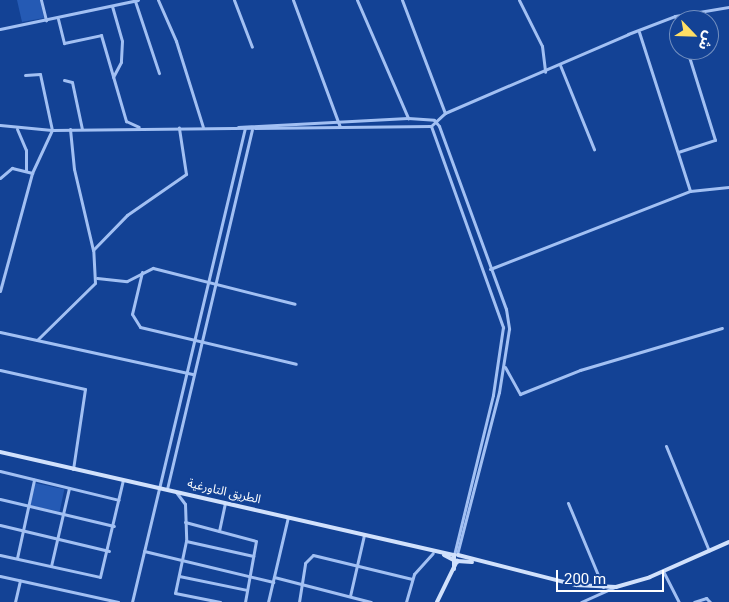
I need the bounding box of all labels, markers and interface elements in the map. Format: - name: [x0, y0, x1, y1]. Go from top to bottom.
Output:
- north arrow: [669, 10, 719, 60]
- text: ش: [696, 29, 718, 53]
- street label: الطريق التاورغية: [186, 477, 262, 507]
- scale bar: [559, 560, 666, 592]
- text: 200 m: [564, 570, 606, 588]

